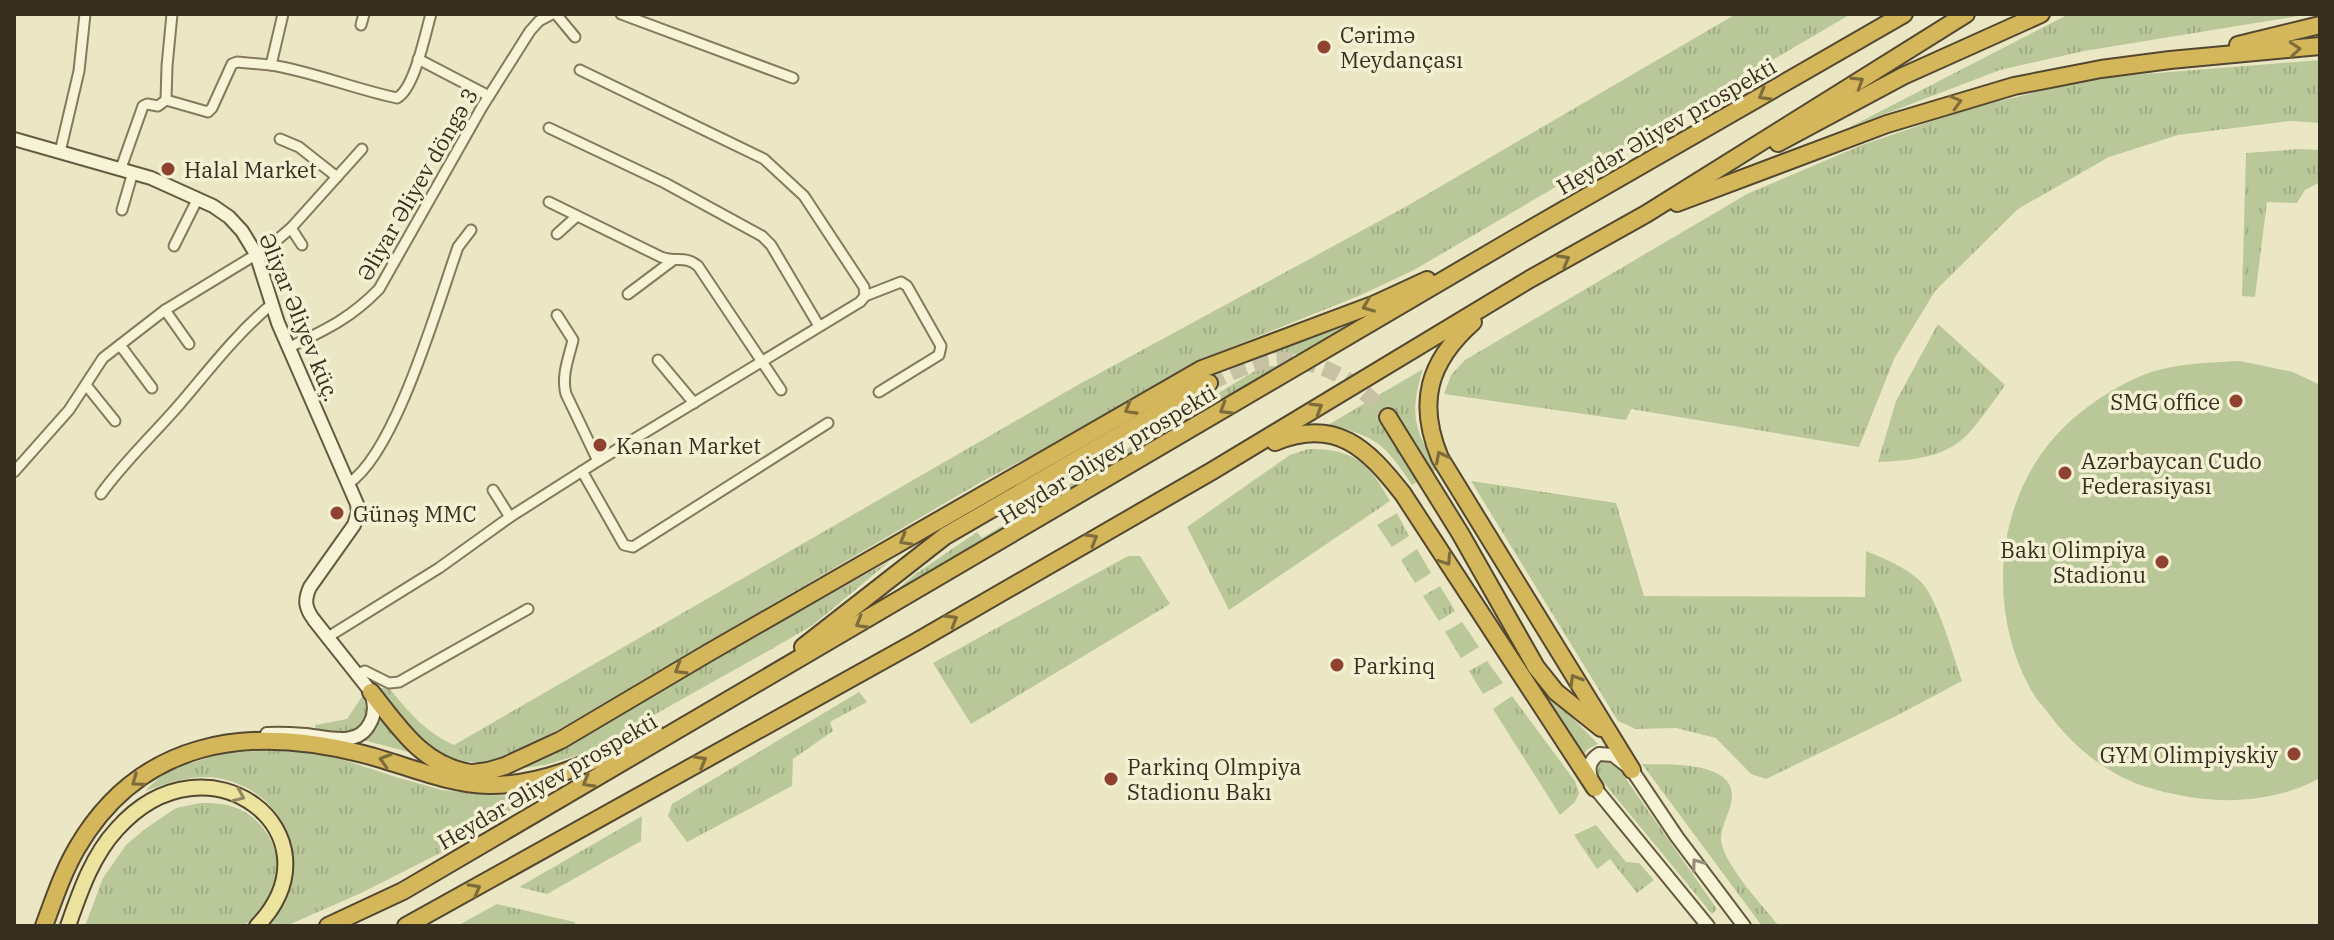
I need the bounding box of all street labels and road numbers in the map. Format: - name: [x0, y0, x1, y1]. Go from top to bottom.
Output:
- street label: Heydər Əliyev prospekti: [1551, 51, 1781, 201]
- street label: Əliyar Əliyev döngə 3: [350, 82, 484, 286]
- street label: Əliyar Əliyev küç.: [253, 228, 347, 406]
- street label: Heydər Əliyev prospekti: [993, 377, 1221, 531]
- street label: Heydər Əliyev prospekti: [432, 706, 662, 856]

